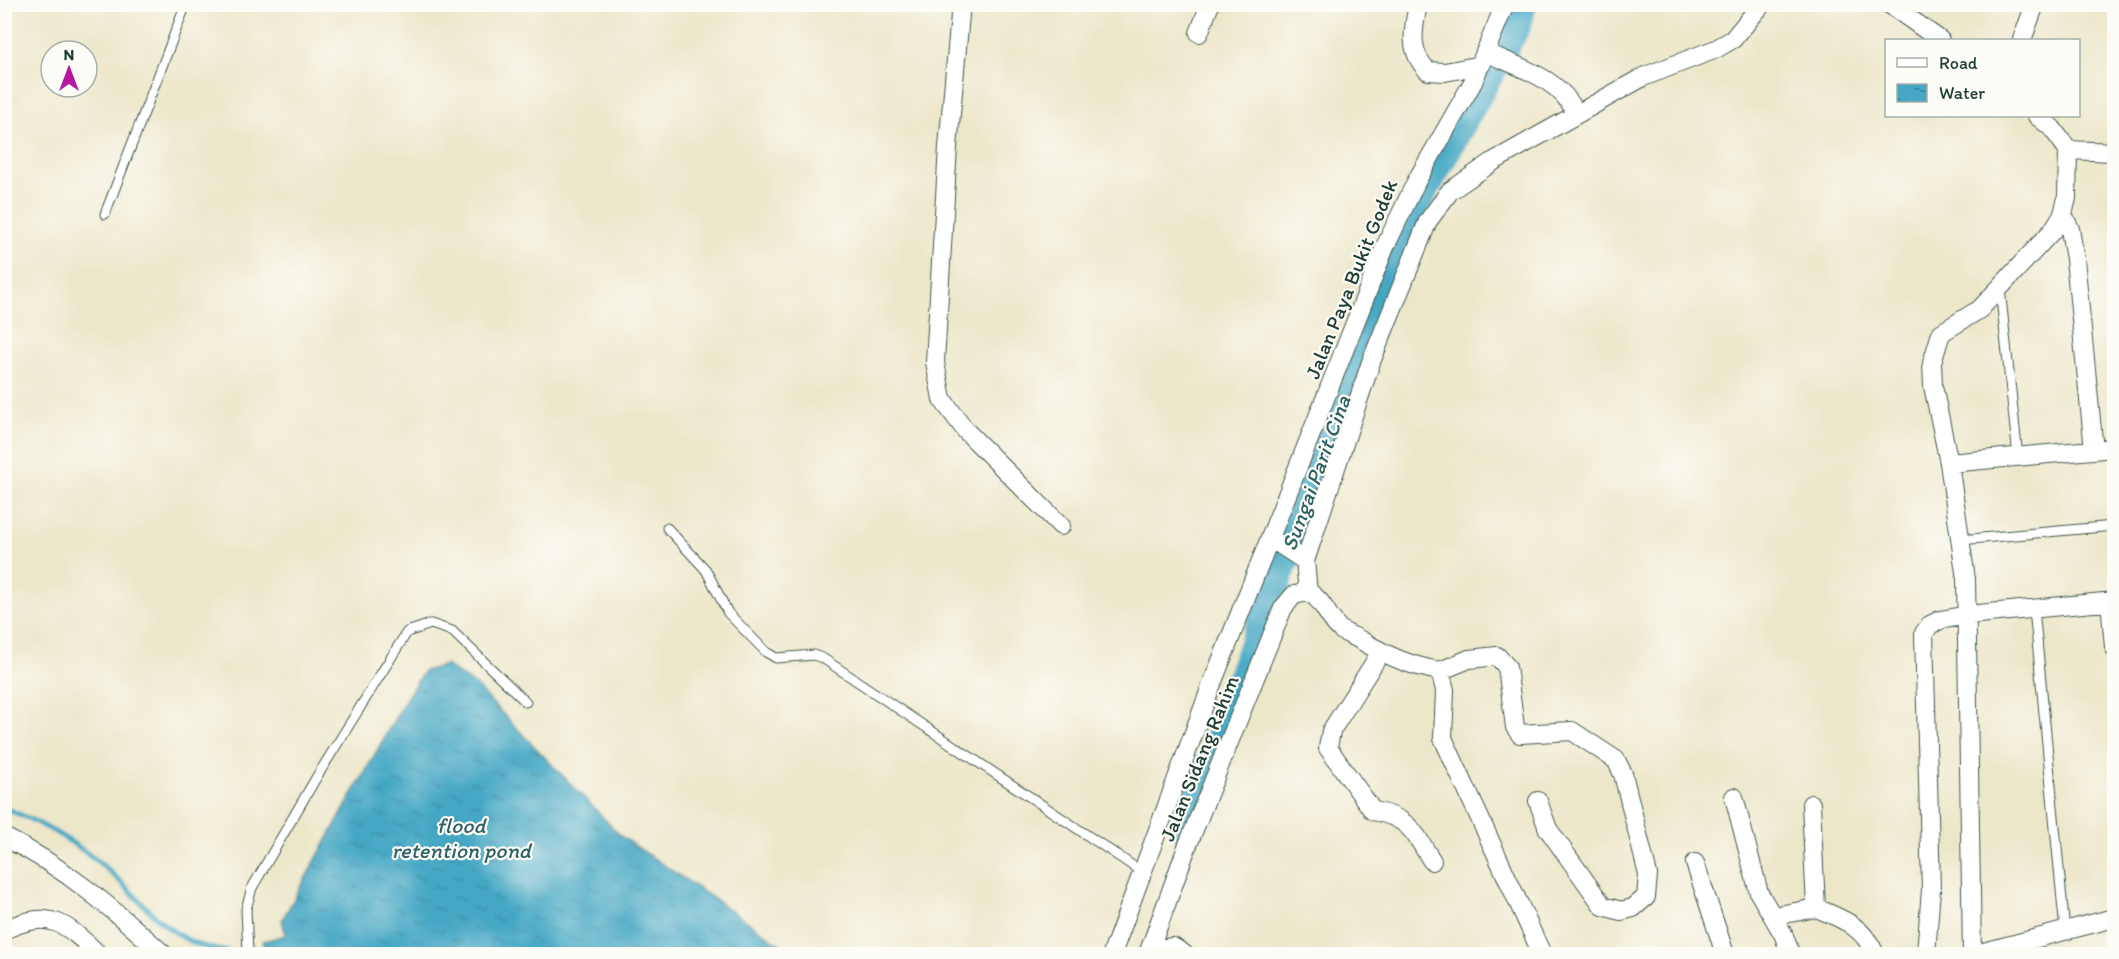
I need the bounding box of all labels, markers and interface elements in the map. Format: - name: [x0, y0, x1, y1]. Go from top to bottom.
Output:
- north arrow: [39, 39, 99, 99]
- legend: [1885, 39, 2080, 117]
- text: N: [64, 45, 74, 64]
- text: Road: [1939, 52, 1978, 74]
- text: Water: [1939, 82, 1985, 104]
- street label: Jalan Paya Bukit Godek: [1300, 175, 1403, 382]
- water label: Sungai Parit Cina: [1275, 391, 1357, 554]
- street label: Jalan Sidang Rahim: [1154, 671, 1244, 845]
- water label: flood retention pond: [391, 812, 533, 864]

